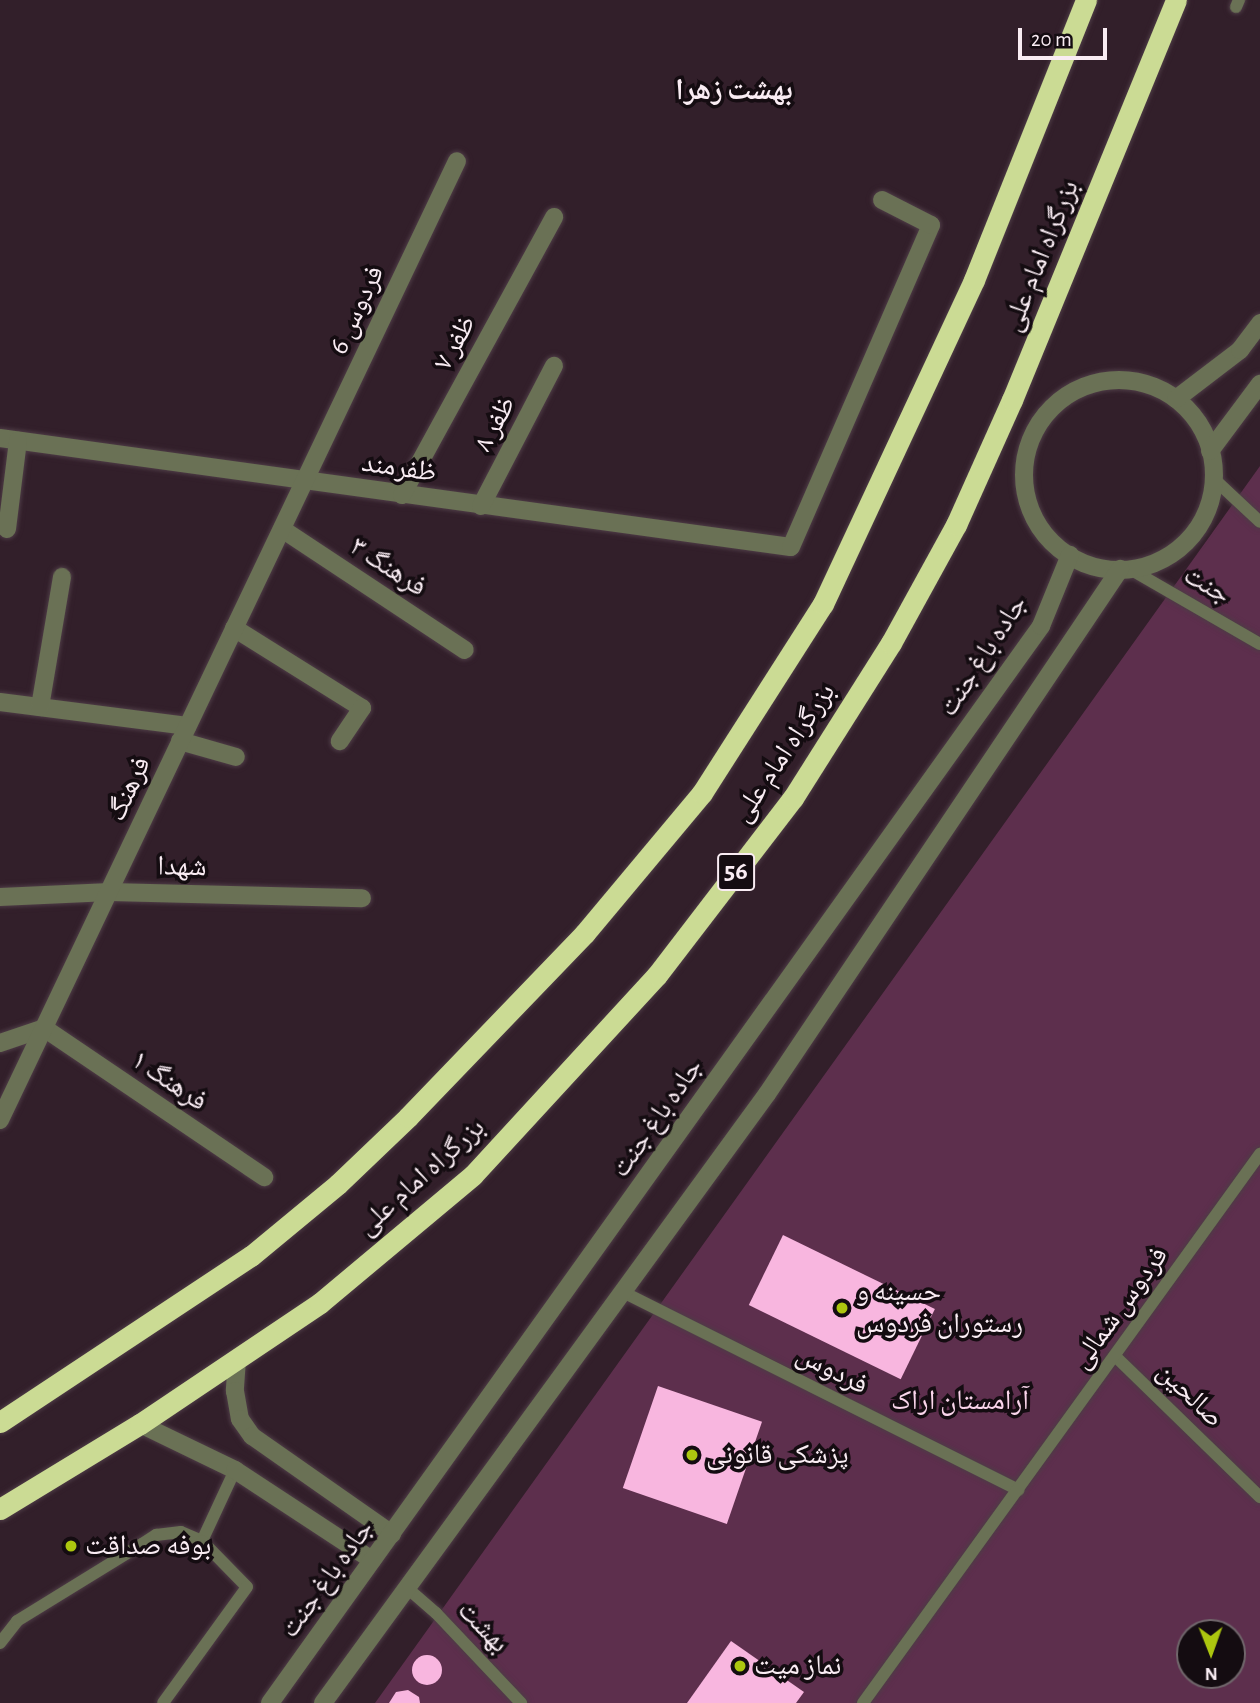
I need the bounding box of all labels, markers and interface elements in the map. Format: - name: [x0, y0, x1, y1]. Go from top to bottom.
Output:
- scale bar: [1022, 14, 1111, 58]
- text: 20 m: [1031, 29, 1072, 50]
- district label: بهشت زهرا: [675, 72, 793, 108]
- street label: بزرگراه امام علی: [995, 175, 1087, 337]
- street label: فردوس 6: [322, 260, 392, 360]
- street label: ظفر ۷: [426, 310, 484, 376]
- street label: ظفر ۸: [467, 391, 523, 457]
- street label: ظفرمند: [360, 446, 438, 490]
- street label: فرهنگ ۳: [343, 530, 433, 604]
- street label: جنت: [1177, 558, 1237, 612]
- street label: جاده باغ جنت: [931, 589, 1035, 723]
- street label: بزرگراه امام علی: [725, 677, 843, 829]
- street label: فرهنگ: [100, 751, 158, 827]
- street label: شهدا: [157, 850, 207, 884]
- road number: 56: [717, 850, 755, 894]
- street label: فرهنگ ۱: [125, 1043, 213, 1119]
- street label: جاده باغ جنت: [604, 1052, 710, 1184]
- street label: بزرگراه امام علی: [350, 1111, 492, 1243]
- street label: فردوس شمالی: [1064, 1240, 1176, 1376]
- place label: حسینه و رستوران فردوس: [856, 1275, 1023, 1341]
- marker: حسینه و رستوران فردوس: [834, 1300, 850, 1316]
- street label: فردوس: [790, 1338, 874, 1402]
- street label: صالحین: [1150, 1355, 1230, 1435]
- park label: آرامستان اراک: [891, 1384, 1029, 1418]
- place label: پزشکی قانونی: [706, 1438, 849, 1472]
- marker: پزشکی قانونی: [684, 1447, 700, 1463]
- street label: جاده باغ جنت: [273, 1513, 381, 1645]
- place label: بوفه صداقت: [85, 1529, 211, 1563]
- marker: بوفه صداقت: [63, 1538, 79, 1554]
- street label: بهشت: [450, 1594, 516, 1660]
- north arrow: [1176, 1619, 1246, 1689]
- place label: نماز میت: [754, 1649, 841, 1683]
- marker: نماز میت: [732, 1658, 748, 1674]
- text: N: [1205, 1664, 1218, 1683]

